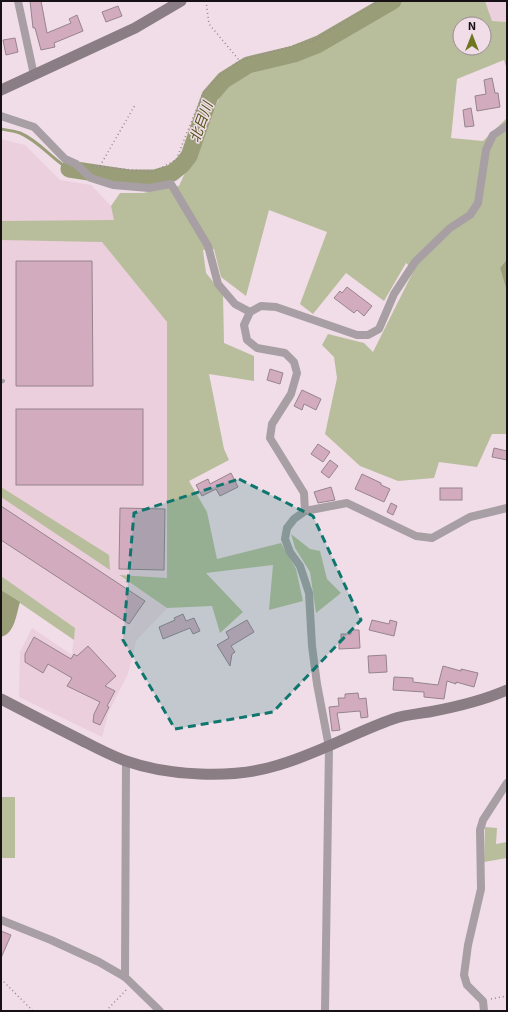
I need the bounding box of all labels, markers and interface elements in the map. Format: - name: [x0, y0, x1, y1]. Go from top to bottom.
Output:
- north arrow: [452, 16, 492, 56]
- text: N: [468, 19, 476, 32]
- water label: 北目川: [185, 97, 216, 144]

